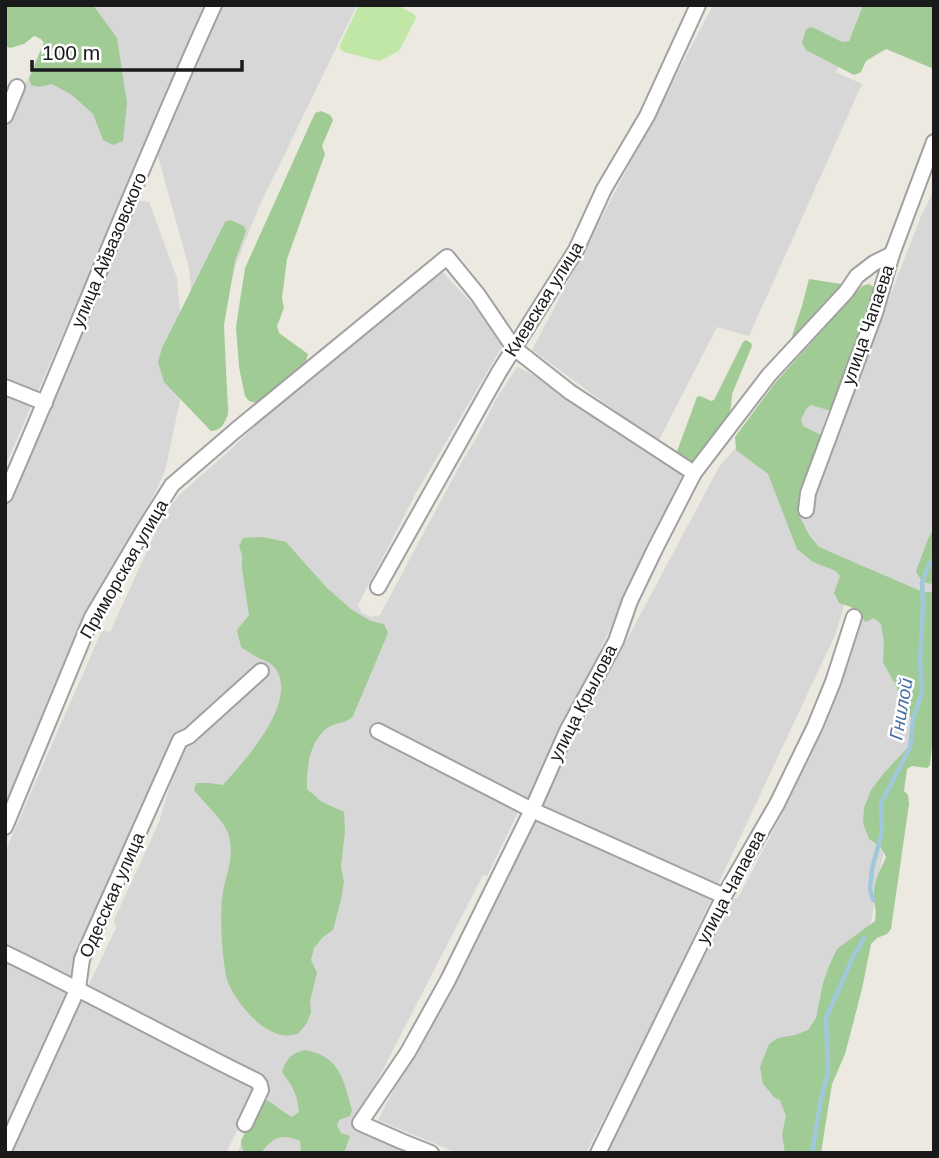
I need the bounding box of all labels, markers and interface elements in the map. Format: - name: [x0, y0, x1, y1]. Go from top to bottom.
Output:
- scale bar: [32, 28, 242, 72]
- text: 100 m: [42, 41, 100, 64]
- street label: улица Айвазовского: [67, 170, 151, 330]
- street label: Киевская улица: [501, 237, 588, 360]
- street label: улица Чапаева: [838, 261, 898, 388]
- street label: Приморская улица: [76, 495, 172, 642]
- street label: улица Крылова: [545, 641, 621, 765]
- water label: Гнилой: [885, 676, 917, 742]
- street label: улица Чапаева: [693, 826, 770, 947]
- street label: Одесская улица: [75, 829, 149, 961]

